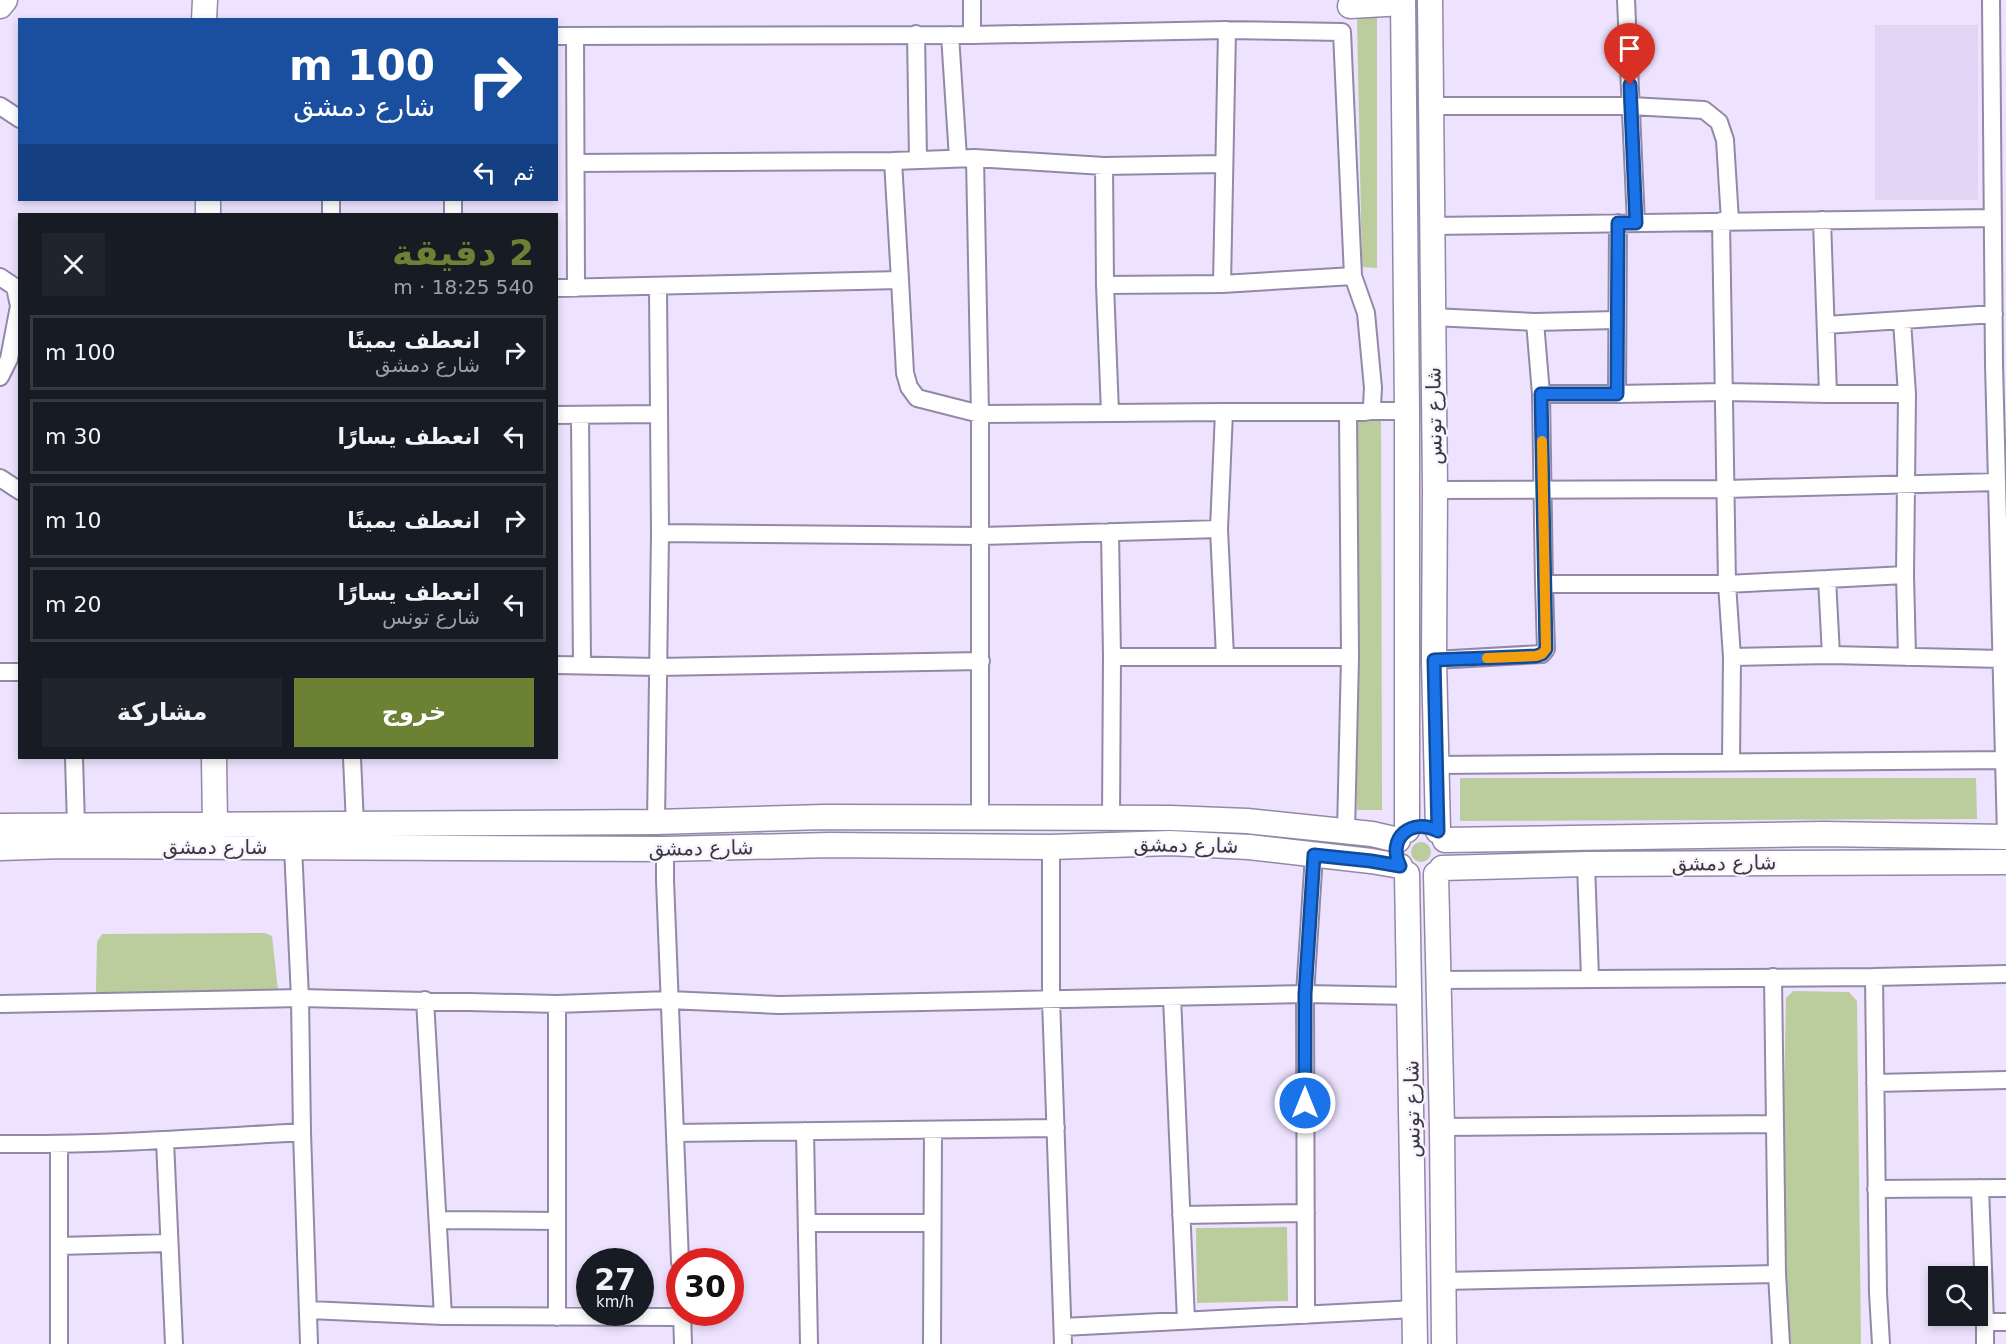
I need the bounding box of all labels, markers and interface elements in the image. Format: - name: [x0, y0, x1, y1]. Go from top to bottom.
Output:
- pin: [1604, 23, 1655, 85]
- icon: arrive: [1613, 32, 1646, 65]
- text: 100 m: [289, 41, 435, 90]
- icon: right: [456, 42, 534, 120]
- text: شارع دمشق: [293, 91, 435, 122]
- icon: left: [468, 156, 501, 189]
- text: ثم: [513, 160, 534, 185]
- text: 2 دقيقة: [392, 232, 534, 273]
- button: close: [42, 233, 105, 296]
- text: 540 m · 18:25: [393, 275, 534, 299]
- text: انعطف يمينًا: [347, 328, 480, 353]
- icon: right: [498, 336, 531, 369]
- text: 100 m: [45, 340, 115, 365]
- text: شارع دمشق: [375, 353, 480, 377]
- street label: شارع تونس: [1421, 367, 1447, 465]
- icon: left: [498, 420, 531, 453]
- text: 30 m: [45, 424, 101, 449]
- text: انعطف يسارًا: [337, 424, 480, 449]
- icon: right: [498, 504, 531, 537]
- text: 10 m: [45, 508, 101, 533]
- text: انعطف يمينًا: [347, 508, 480, 533]
- text: انعطف يسارًا: [337, 580, 480, 605]
- icon: left: [498, 588, 531, 621]
- text: 20 m: [45, 592, 101, 617]
- text: شارع تونس: [382, 605, 480, 629]
- button: مشاركة: [42, 678, 282, 747]
- button: خروج: [294, 678, 534, 747]
- street label: شارع دمشق: [1133, 832, 1239, 858]
- street label: شارع دمشق: [163, 835, 267, 859]
- street label: شارع دمشق: [648, 835, 754, 861]
- street label: شارع دمشق: [1671, 850, 1777, 876]
- street label: شارع تونس: [1399, 1060, 1425, 1158]
- position arrow: [1273, 1071, 1337, 1135]
- speed limit sign: 30: [666, 1248, 744, 1326]
- text: 27: [594, 1262, 636, 1297]
- map controls: [1928, 1266, 1988, 1326]
- button: search: [1928, 1266, 1988, 1326]
- text: km/h: [596, 1293, 634, 1311]

